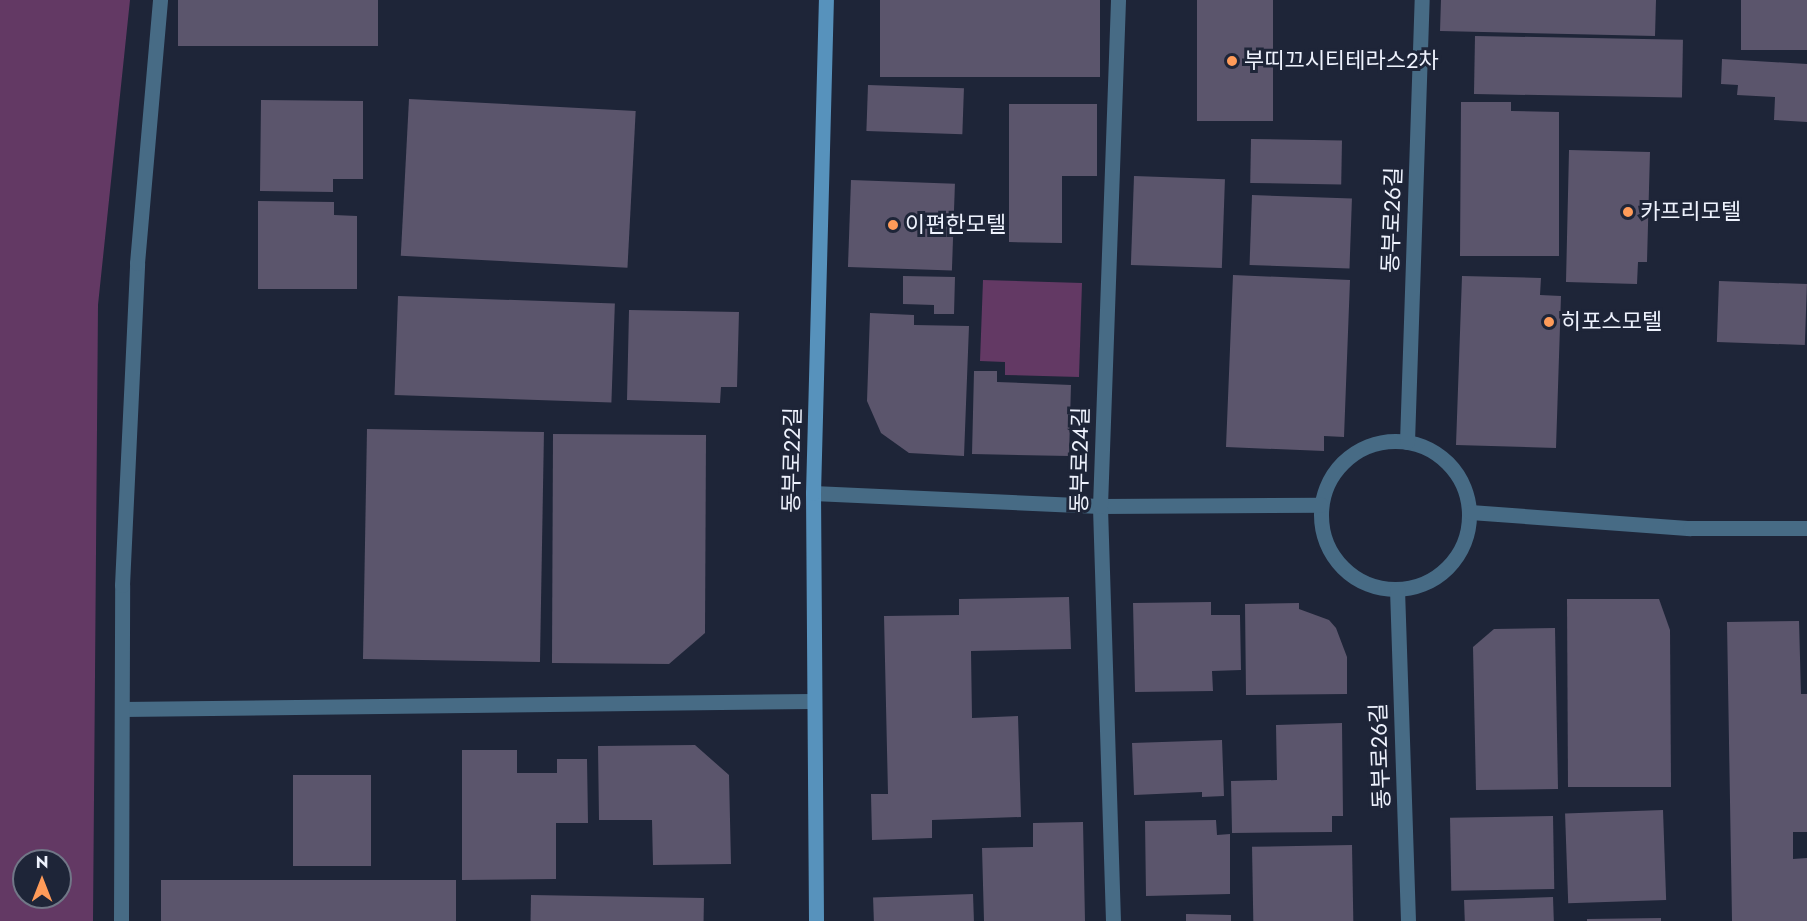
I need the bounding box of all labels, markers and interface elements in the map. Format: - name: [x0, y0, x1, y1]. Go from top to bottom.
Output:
- place label: 부띠끄시티테라스2차: [1244, 48, 1439, 74]
- marker: 부띠끄시티테라스2차: [1225, 54, 1239, 68]
- street label: 동부로26길: [1377, 166, 1407, 274]
- place label: 카프리모텔: [1640, 199, 1741, 225]
- marker: 카프리모텔: [1621, 205, 1635, 219]
- place label: 이편한모텔: [905, 212, 1006, 238]
- marker: 이편한모텔: [886, 218, 900, 232]
- place label: 히포스모텔: [1561, 309, 1662, 335]
- marker: 히포스모텔: [1542, 315, 1556, 329]
- street label: 동부로22길: [778, 407, 806, 513]
- street label: 동부로24길: [1066, 407, 1094, 513]
- street label: 동부로26길: [1365, 702, 1395, 810]
- north arrow: [12, 849, 72, 909]
- text: N: [36, 851, 48, 874]

